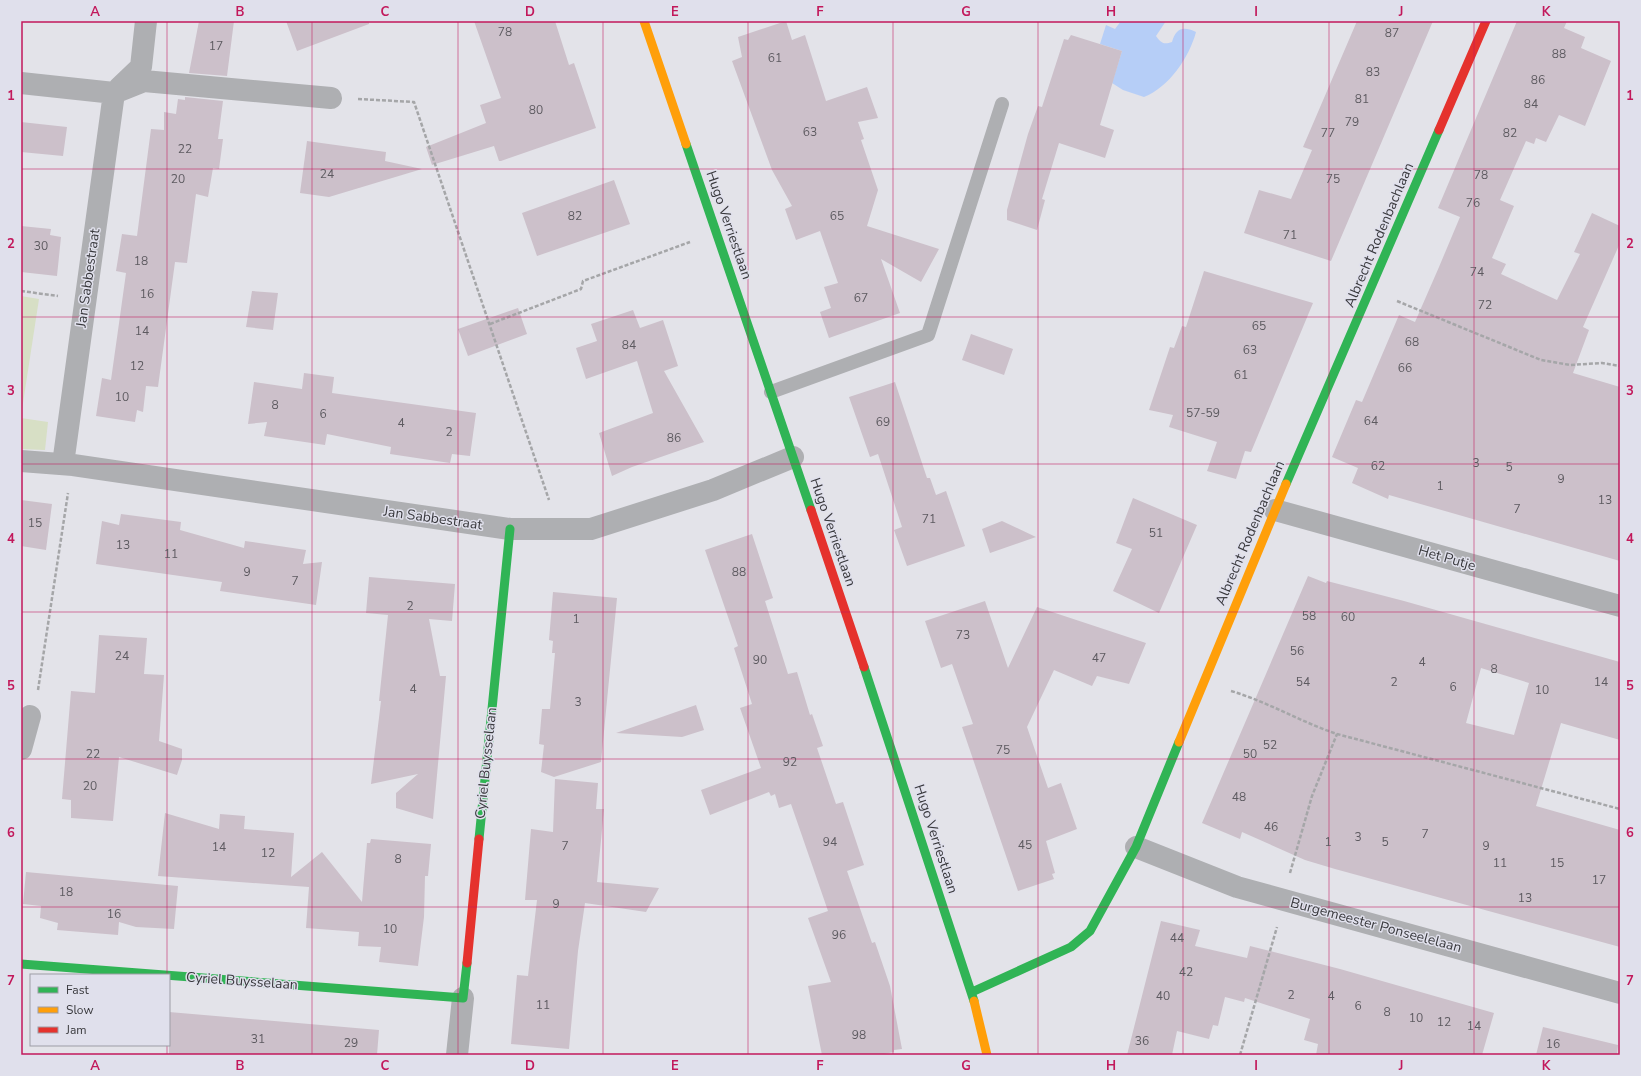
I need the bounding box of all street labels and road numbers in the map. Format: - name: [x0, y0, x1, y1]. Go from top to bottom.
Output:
- street label: Albrecht Rodenbachlaan: [1340, 160, 1418, 310]
- street label: Hugo Verriestlaan: [702, 168, 756, 282]
- street label: Jan Sabbestraat: [72, 227, 104, 330]
- street label: Albrecht Rodenbachlaan: [1211, 458, 1289, 608]
- street label: Hugo Verriestlaan: [806, 475, 860, 589]
- street label: Jan Sabbestraat: [381, 502, 484, 534]
- street label: Het Putje: [1416, 541, 1478, 575]
- street label: Cyriel Buysselaan: [471, 706, 501, 820]
- street label: Hugo Verriestlaan: [909, 782, 963, 896]
- street label: Burgemeester Ponseelelaan: [1288, 893, 1464, 957]
- street label: Cyriel Buysselaan: [185, 968, 299, 994]

